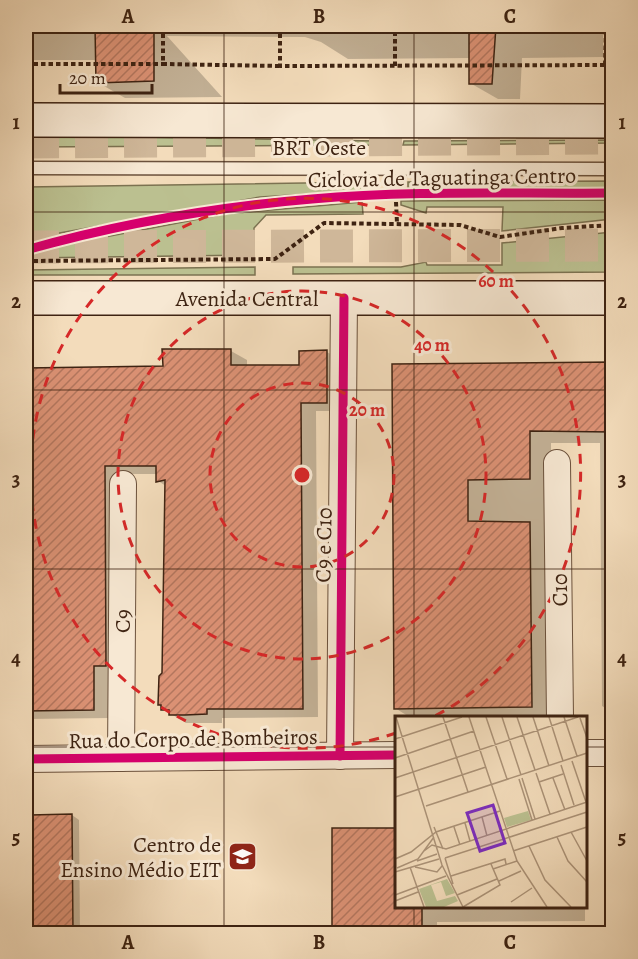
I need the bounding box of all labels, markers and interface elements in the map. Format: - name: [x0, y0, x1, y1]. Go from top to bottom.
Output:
- text: A: [121, 3, 135, 30]
- text: B: [313, 3, 325, 30]
- text: C: [504, 3, 516, 30]
- scale bar: [60, 57, 152, 95]
- text: 20 m: [69, 66, 106, 90]
- text: 1: [12, 109, 20, 136]
- text: 1: [618, 109, 626, 136]
- street label: BRT Oeste: [272, 133, 366, 163]
- street label: Ciclovia de Taguatinga Centro: [308, 161, 576, 195]
- text: 60 m: [478, 269, 514, 293]
- street label: Avenida Central: [175, 284, 318, 314]
- text: 2: [11, 288, 21, 315]
- text: 2: [617, 288, 627, 315]
- text: 40 m: [414, 333, 450, 357]
- text: 20 m: [349, 398, 385, 422]
- centre of rings: [292, 465, 312, 485]
- text: 3: [12, 466, 20, 493]
- text: 3: [618, 466, 626, 493]
- street label: C9 e C10: [308, 507, 340, 583]
- street label: C10: [545, 573, 575, 607]
- street label: C9: [108, 609, 138, 633]
- text: 4: [11, 645, 21, 672]
- text: 4: [617, 645, 627, 672]
- inset map: [395, 716, 587, 908]
- street label: Rua do Corpo de Bombeiros: [68, 722, 318, 756]
- text: 5: [12, 824, 20, 851]
- text: 5: [618, 824, 626, 851]
- place label: Centro de Ensino Médio EIT: [60, 830, 221, 885]
- school or university icon: Centro de Ensino Médio EIT: [226, 841, 258, 873]
- text: A: [121, 929, 135, 956]
- text: B: [313, 929, 325, 956]
- text: C: [504, 929, 516, 956]

